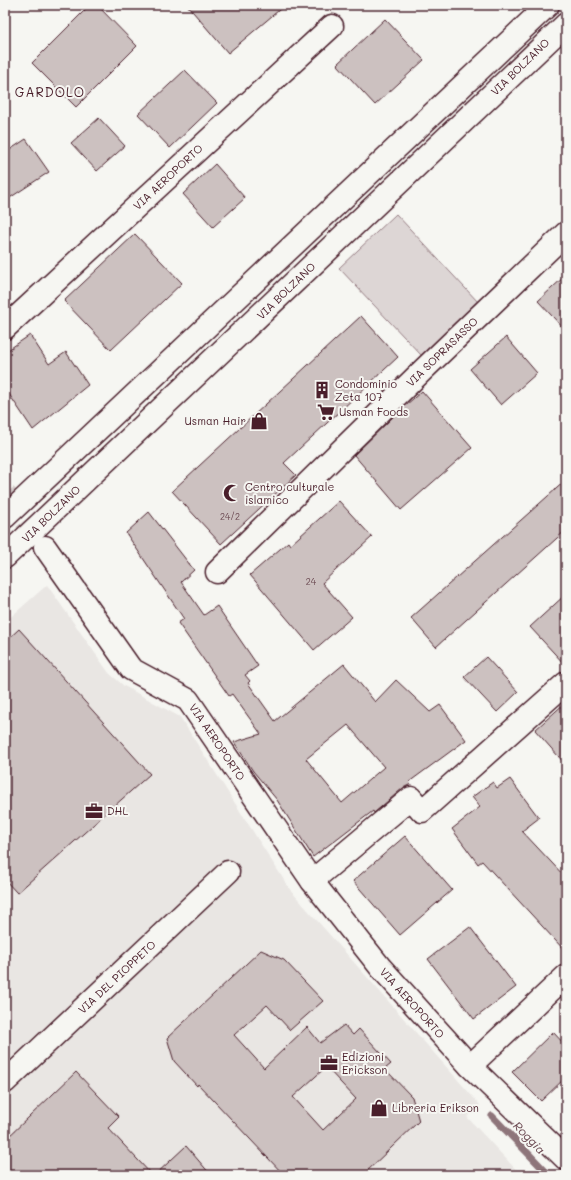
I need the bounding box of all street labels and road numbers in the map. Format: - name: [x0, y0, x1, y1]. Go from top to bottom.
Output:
- street label: VIA BOLZANO: [487, 35, 552, 99]
- street label: VIA AEROPORTO: [130, 140, 206, 213]
- street label: VIA BOLZANO: [253, 259, 318, 323]
- street label: VIA SOPRASASSO: [403, 313, 481, 390]
- street label: VIA BOLZANO: [18, 482, 83, 546]
- street label: VIA AEROPORTO: [186, 700, 249, 783]
- street label: VIA DEL PIOPPETO: [75, 937, 159, 1017]
- street label: VIA AEROPORTO: [377, 964, 448, 1041]

